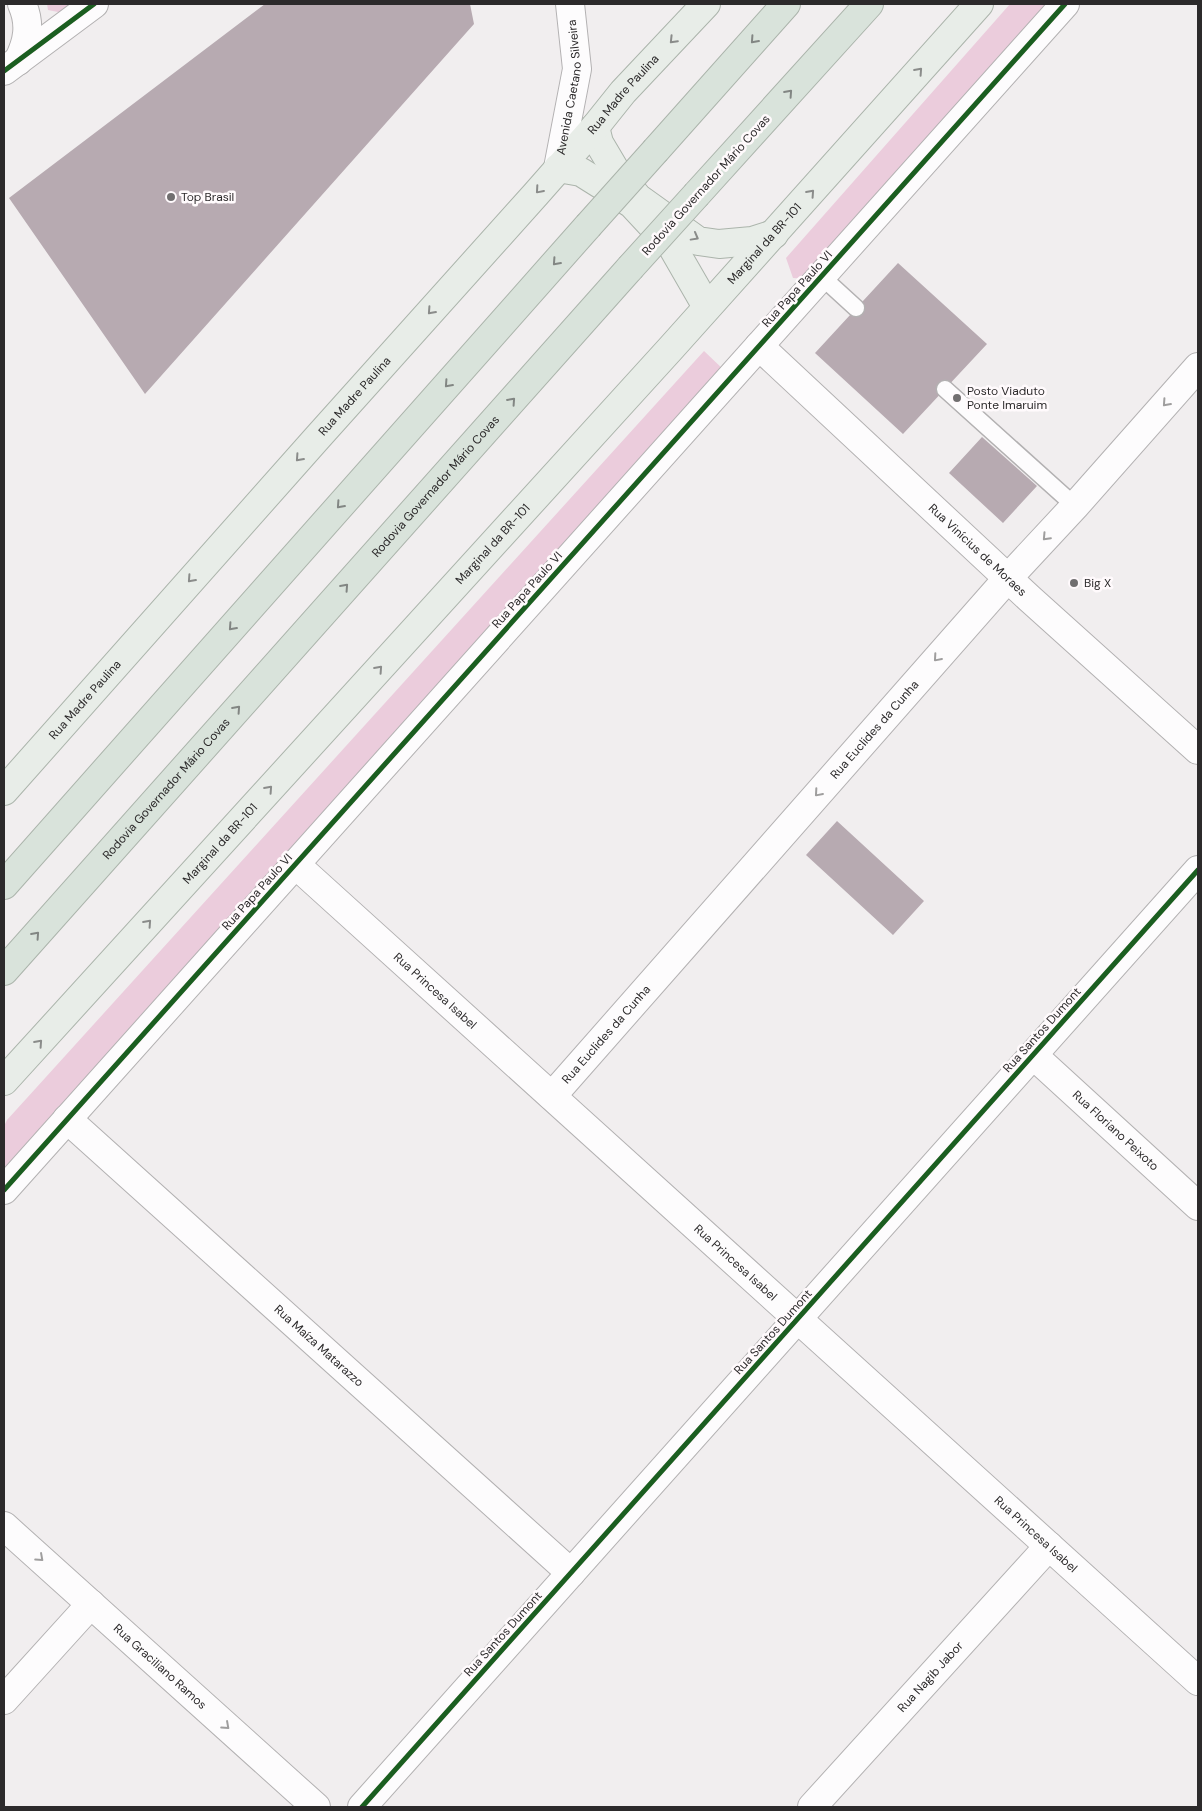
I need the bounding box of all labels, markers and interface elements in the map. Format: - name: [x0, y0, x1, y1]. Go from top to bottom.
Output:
- street label: Avenida Caetano Silveira: [553, 19, 585, 156]
- one-way arrow: [670, 34, 679, 43]
- one-way arrow: [750, 35, 759, 44]
- street label: Rua Madre Paulina: [584, 51, 662, 138]
- one-way arrow: [913, 68, 922, 77]
- one-way arrow: [783, 89, 792, 98]
- street label: Rodovia Governador Mário Covas: [638, 111, 774, 259]
- one-way arrow: [536, 184, 545, 193]
- place label: Top Brasil: [181, 189, 234, 205]
- one-way arrow: [805, 189, 814, 198]
- marker: Top Brasil: [165, 191, 177, 203]
- street label: Marginal da BR-101: [724, 200, 805, 288]
- one-way arrow: [690, 231, 699, 241]
- street label: Rua Papa Paulo VI: [758, 247, 836, 331]
- one-way arrow: [553, 257, 562, 266]
- one-way arrow: [428, 305, 437, 314]
- street label: Rua Madre Paulina: [315, 353, 394, 439]
- one-way arrow: [445, 378, 454, 387]
- place label: Posto Viaduto Ponte Imaruim: [967, 383, 1047, 413]
- marker: Posto Viaduto Ponte Imaruim: [951, 392, 963, 404]
- one-way arrow: [506, 397, 515, 406]
- one-way arrow: [1163, 397, 1172, 406]
- street label: Rodovia Governador Mário Covas: [368, 412, 503, 561]
- one-way arrow: [296, 452, 305, 461]
- one-way arrow: [337, 500, 346, 509]
- street label: Marginal da BR-101: [452, 500, 533, 588]
- street label: Rua Vinícius de Moraes: [925, 500, 1030, 600]
- one-way arrow: [1043, 531, 1052, 540]
- street label: Rua Papa Paulo VI: [488, 548, 566, 632]
- one-way arrow: [188, 574, 197, 583]
- place label: Big X: [1084, 575, 1111, 591]
- marker: Big X: [1068, 577, 1080, 589]
- one-way arrow: [340, 584, 349, 593]
- one-way arrow: [229, 621, 238, 630]
- one-way arrow: [935, 652, 943, 661]
- street label: Rua Madre Paulina: [45, 657, 125, 743]
- one-way arrow: [373, 666, 382, 675]
- street label: Rua Euclides da Cunha: [827, 677, 922, 782]
- one-way arrow: [232, 705, 241, 714]
- street label: Rodovia Governador Mário Covas: [99, 715, 234, 863]
- one-way arrow: [263, 786, 272, 795]
- one-way arrow: [815, 788, 824, 797]
- street label: Marginal da BR-101: [179, 800, 261, 887]
- street label: Rua Papa Paulo VI: [218, 850, 296, 934]
- one-way arrow: [142, 919, 151, 928]
- one-way arrow: [30, 931, 39, 940]
- street label: Rua Princesa Isabel: [390, 949, 480, 1033]
- street label: Rua Euclides da Cunha: [558, 982, 654, 1087]
- street label: Rua Santos Dumont: [999, 984, 1085, 1076]
- one-way arrow: [33, 1039, 42, 1048]
- street label: Rua Floriano Peixoto: [1069, 1087, 1162, 1174]
- street label: Rua Princesa Isabel: [690, 1221, 780, 1304]
- street label: Rua Santos Dumont: [730, 1286, 816, 1378]
- street label: Rua Maíza Matarazzo: [271, 1301, 367, 1390]
- street label: Rua Princesa Isabel: [991, 1492, 1081, 1576]
- one-way arrow: [35, 1553, 44, 1562]
- street label: Rua Santos Dumont: [460, 1588, 546, 1680]
- street label: Rua Graciliano Ramos: [110, 1620, 210, 1713]
- street label: Rua Nagib Jabor: [894, 1637, 967, 1716]
- one-way arrow: [220, 1720, 229, 1729]

